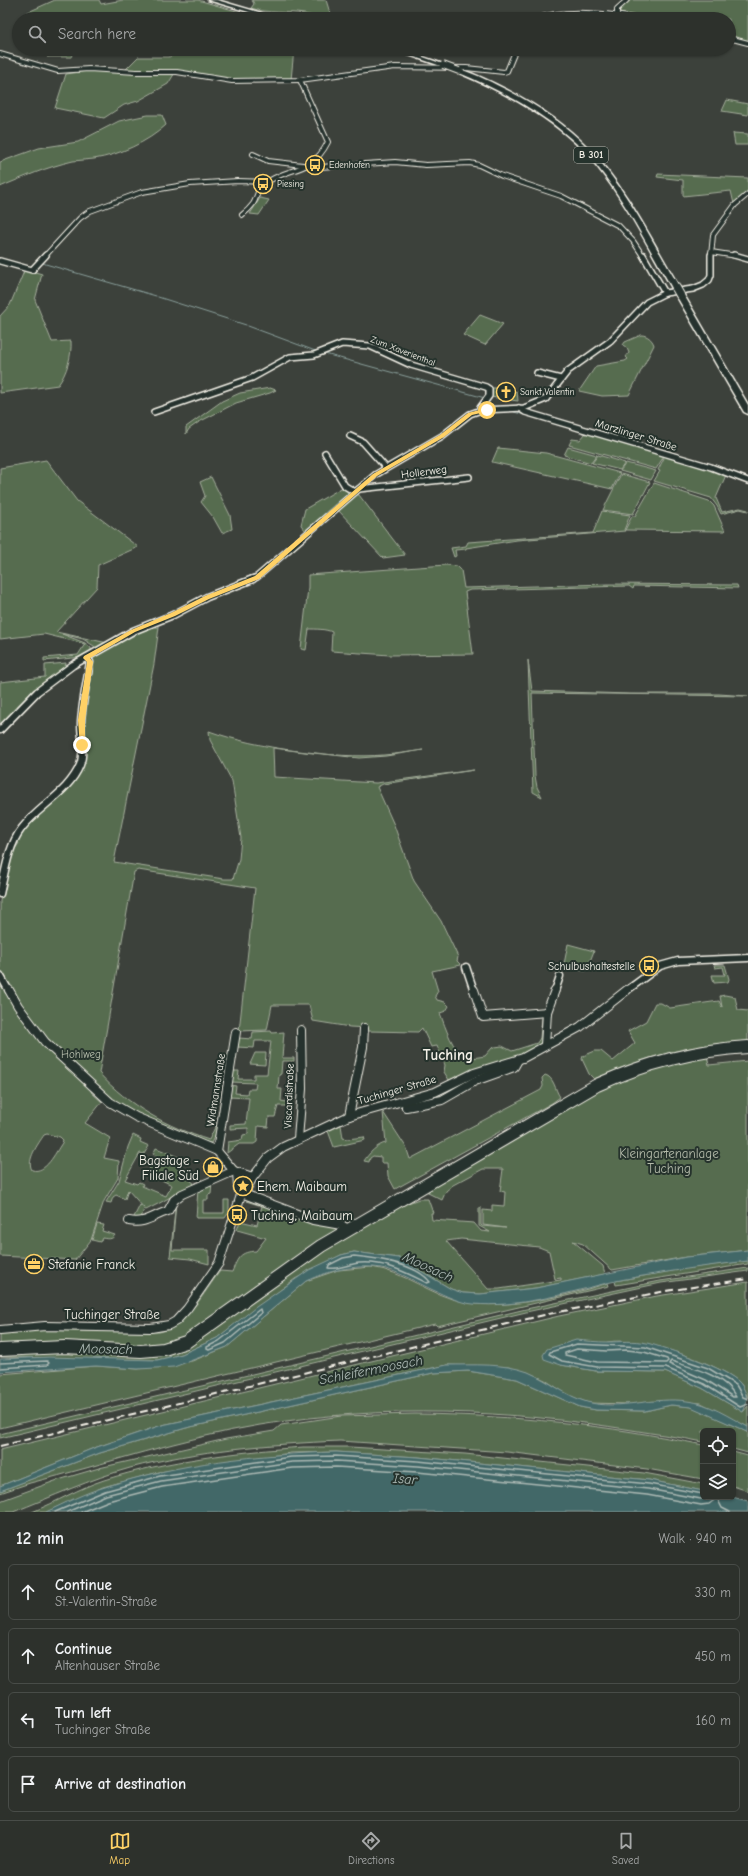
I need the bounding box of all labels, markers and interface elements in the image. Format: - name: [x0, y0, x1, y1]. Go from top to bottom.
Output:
- search box: [12, 12, 736, 56]
- icon: search: [26, 23, 48, 45]
- text: Search here: [58, 25, 136, 43]
- road number: B 301: [574, 147, 608, 163]
- bus stop icon: Edenhofen: [304, 154, 326, 176]
- place label: Edenhofen: [329, 160, 370, 170]
- bus stop icon: Piesing: [252, 173, 274, 195]
- place label: Piesing: [277, 179, 304, 189]
- street label: Zum Xaverienthal: [369, 334, 437, 368]
- church icon: Sankt Valentin: [495, 381, 517, 403]
- place label: Sankt Valentin: [520, 387, 575, 397]
- route start: [478, 401, 496, 419]
- street label: Marzlinger Straße: [594, 416, 679, 454]
- street label: Hollerweg: [400, 463, 448, 481]
- route end: [73, 736, 91, 754]
- bus stop icon: Schulbushaltestelle: [638, 955, 660, 977]
- place label: Schulbushaltestelle: [548, 960, 635, 973]
- district label: Tuching: [423, 1046, 473, 1064]
- park label: Hohlweg: [61, 1048, 101, 1061]
- street label: Widmannstraße: [204, 1052, 228, 1127]
- street label: Viscardistraße: [281, 1063, 297, 1129]
- street label: Tuchinger Straße: [356, 1072, 438, 1107]
- park label: Kleingartenanlage Tuching: [619, 1146, 719, 1176]
- place label: Bagstage - Filiale Süd: [139, 1153, 199, 1183]
- shop icon: Bagstage - Filiale Süd: [202, 1156, 224, 1178]
- place icon: Ehem. Maibaum: [232, 1175, 254, 1197]
- place label: Ehem. Maibaum: [257, 1179, 347, 1194]
- bus stop icon: Tuching, Maibaum: [226, 1204, 248, 1226]
- place label: Tuching, Maibaum: [251, 1208, 353, 1223]
- water label: Moosach: [399, 1247, 456, 1286]
- office icon: Stefanie Franck: [23, 1253, 45, 1275]
- place label: Stefanie Franck: [48, 1257, 136, 1272]
- street label: Tuchinger Straße: [64, 1307, 160, 1322]
- water label: Moosach: [78, 1340, 133, 1358]
- water label: Schleifermoosach: [318, 1352, 424, 1388]
- map controls: [700, 1428, 736, 1500]
- button: locate: [700, 1428, 736, 1464]
- button: layers: [700, 1464, 736, 1500]
- water label: Isar: [391, 1470, 419, 1488]
- text: 12 min: [16, 1529, 64, 1548]
- text: Walk · 940 m: [659, 1531, 732, 1546]
- text: Continue: [55, 1576, 112, 1594]
- icon: ahead: [17, 1581, 39, 1603]
- text: 330 m: [695, 1585, 731, 1600]
- text: St.-Valentin-Straße: [55, 1594, 157, 1609]
- text: Continue: [55, 1640, 112, 1658]
- icon: ahead: [17, 1645, 39, 1667]
- text: 450 m: [695, 1649, 731, 1664]
- text: Altenhauser Straße: [55, 1658, 160, 1673]
- text: Turn left: [55, 1704, 111, 1722]
- icon: left: [17, 1709, 39, 1731]
- text: 160 m: [696, 1713, 731, 1728]
- text: Tuchinger Straße: [55, 1722, 151, 1737]
- icon: arrive: [17, 1773, 39, 1795]
- text: Arrive at destination: [55, 1775, 186, 1793]
- tab: Map: [109, 1830, 131, 1867]
- tab: Directions: [348, 1830, 395, 1867]
- tab: Saved: [612, 1830, 639, 1867]

